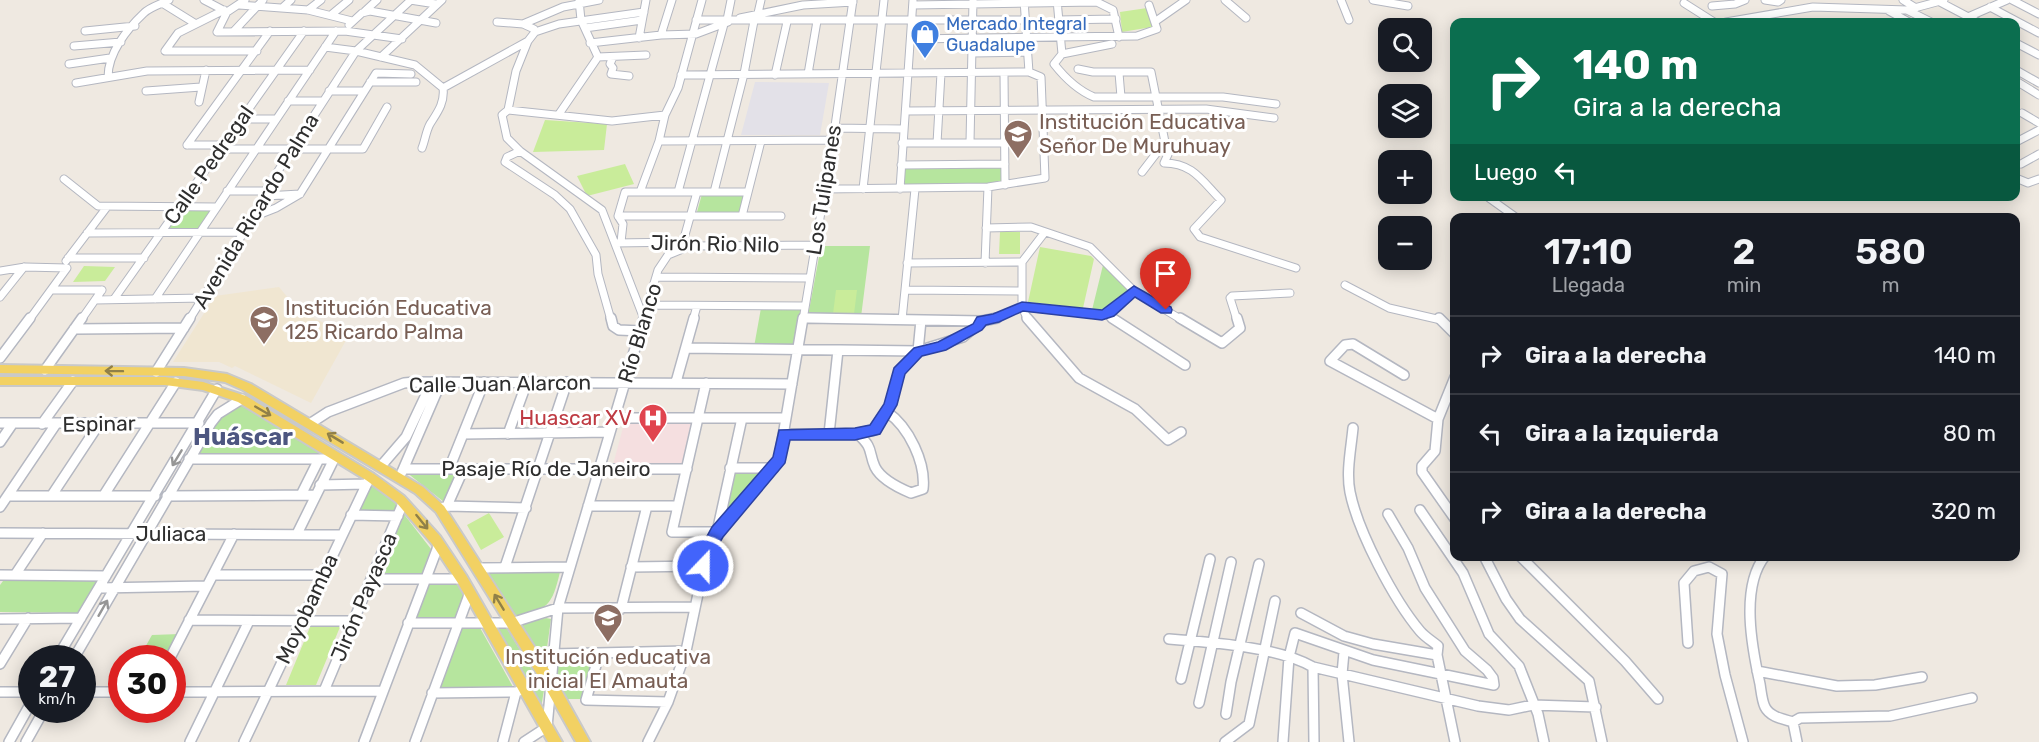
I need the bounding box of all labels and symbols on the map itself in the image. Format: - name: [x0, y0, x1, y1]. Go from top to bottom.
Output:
- place label: Mercado Integral Guadalupe: [946, 13, 1087, 56]
- shop icon: Mercado Integral Guadalupe: [909, 18, 941, 60]
- street label: Calle Pedregal: [158, 101, 259, 229]
- street label: Avenida Ricardo Palma: [187, 109, 324, 313]
- place label: Institución Educativa Señor De Muruhuay: [1039, 109, 1246, 158]
- school or university icon: Institución Educativa Señor De Muruhuay: [1002, 118, 1034, 160]
- street label: Los Tulipanes: [801, 123, 846, 257]
- street label: Jirón Rio Nilo: [650, 230, 780, 257]
- pin: [1140, 248, 1191, 310]
- street label: Río Blanco: [612, 280, 667, 386]
- place label: Institución Educativa 125 Ricardo Palma: [285, 295, 492, 344]
- school or university icon: Institución Educativa 125 Ricardo Palma: [248, 304, 280, 346]
- one-way arrow: [105, 365, 125, 377]
- street label: Calle Juan Alarcon: [409, 369, 591, 398]
- hospital icon: Huascar XV: [637, 402, 669, 444]
- one-way arrow: [254, 405, 271, 417]
- place label: Huascar XV: [519, 405, 632, 430]
- street label: Espinar: [62, 410, 136, 437]
- district label: Huáscar: [193, 423, 293, 451]
- one-way arrow: [327, 432, 344, 444]
- one-way arrow: [171, 449, 183, 466]
- street label: Pasaje Río de Janeiro: [441, 456, 651, 481]
- one-way arrow: [415, 514, 428, 530]
- street label: Juliaca: [136, 521, 206, 546]
- street label: Jirón Payasca: [325, 529, 402, 665]
- position arrow: [671, 534, 735, 598]
- street label: Moyobamba: [270, 550, 343, 668]
- one-way arrow: [493, 594, 505, 611]
- one-way arrow: [98, 600, 110, 617]
- school or university icon: Institución educativa inicial El Amauta: [592, 602, 624, 644]
- place label: Institución educativa inicial El Amauta: [505, 644, 711, 693]
- speed limit sign: 30: [108, 645, 186, 723]

